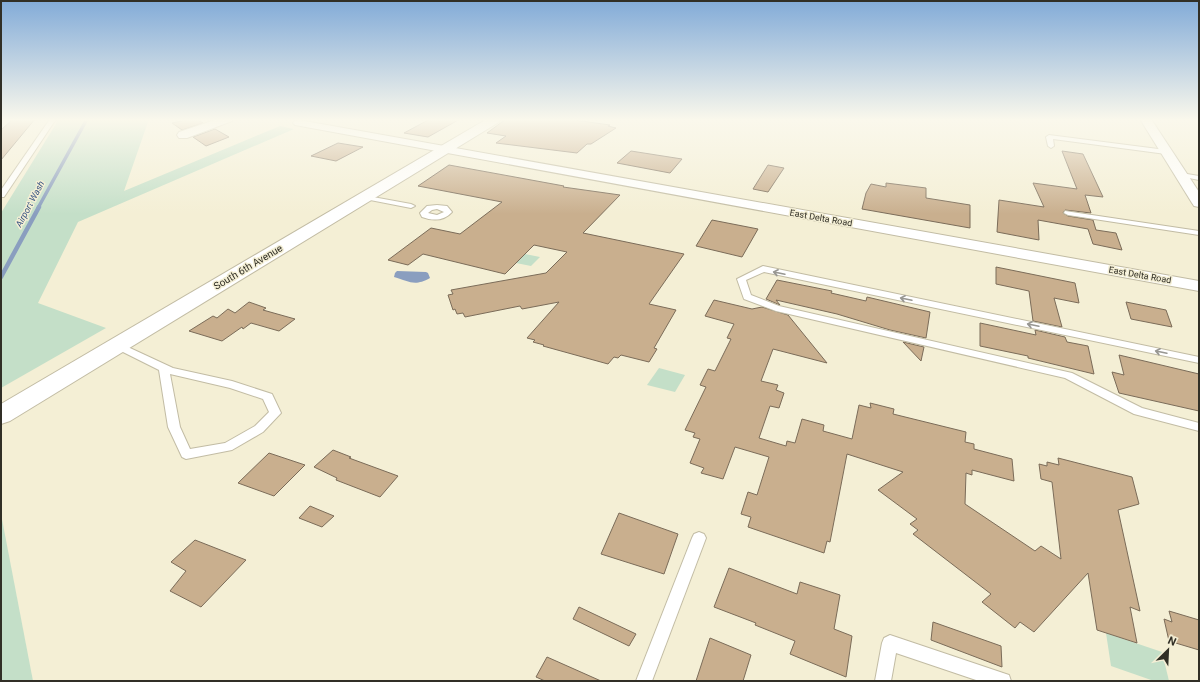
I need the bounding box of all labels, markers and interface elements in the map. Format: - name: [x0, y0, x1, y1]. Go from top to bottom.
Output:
- water label: Airport Wash: [13, 179, 46, 230]
- street label: East Delta Road: [789, 208, 853, 228]
- street label: South 6th Avenue: [212, 242, 284, 292]
- street label: East Delta Road: [1108, 265, 1172, 285]
- one-way arrow: [773, 268, 786, 276]
- one-way arrow: [900, 295, 913, 303]
- one-way arrow: [1027, 321, 1040, 329]
- one-way arrow: [1155, 347, 1168, 355]
- north arrow: [1148, 630, 1188, 670]
- text: N: [1166, 634, 1178, 649]

